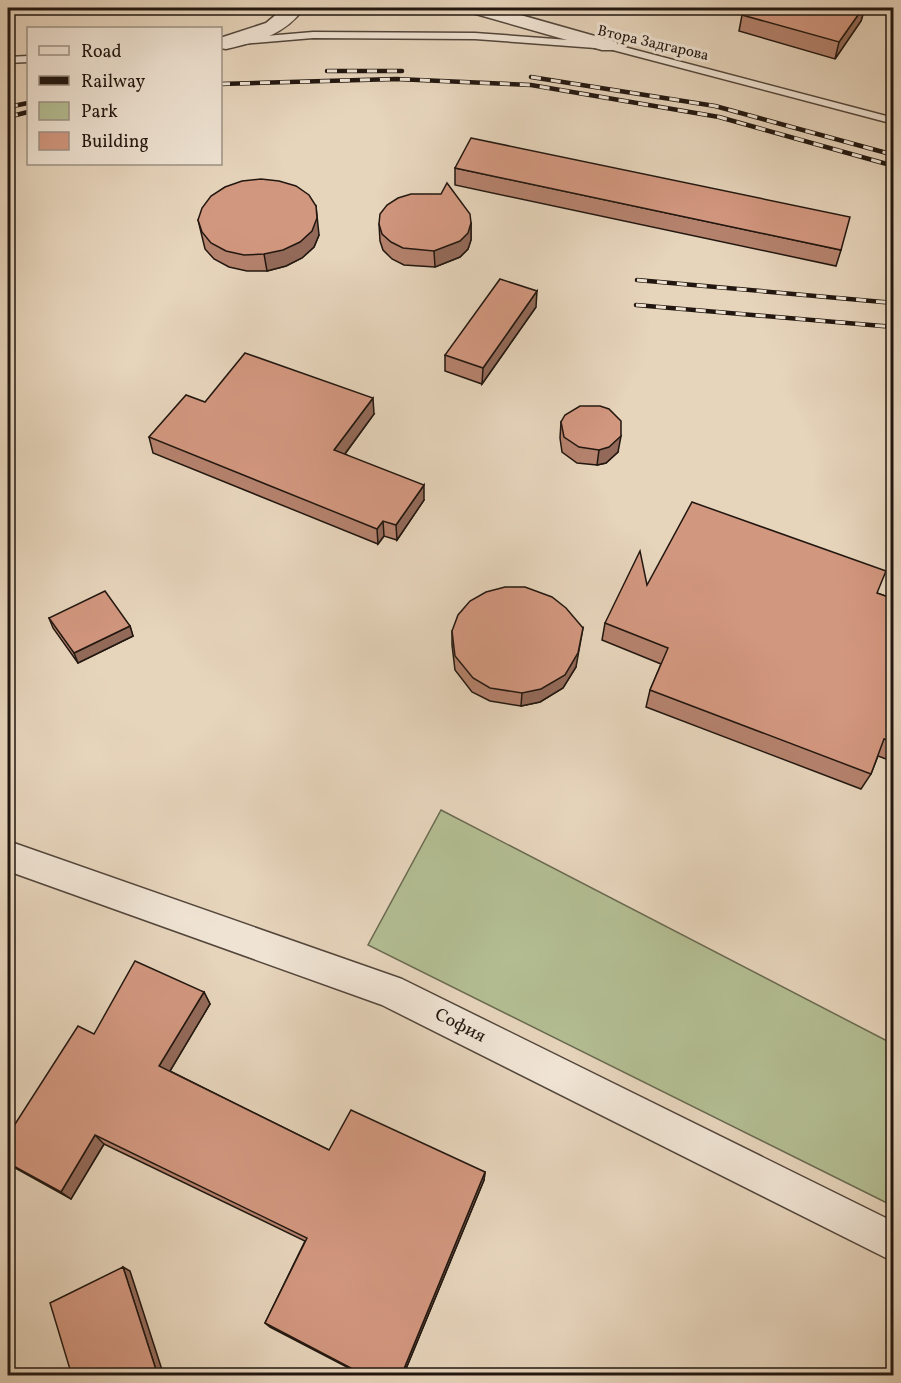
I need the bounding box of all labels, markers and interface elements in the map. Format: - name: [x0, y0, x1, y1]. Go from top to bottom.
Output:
- street label: Втора Задгарова: [595, 21, 711, 67]
- legend: [27, 27, 222, 165]
- text: Road: [81, 40, 122, 65]
- text: Railway: [81, 70, 145, 95]
- text: Park: [81, 100, 118, 125]
- text: Building: [81, 130, 149, 155]
- street label: София: [430, 1003, 490, 1049]

